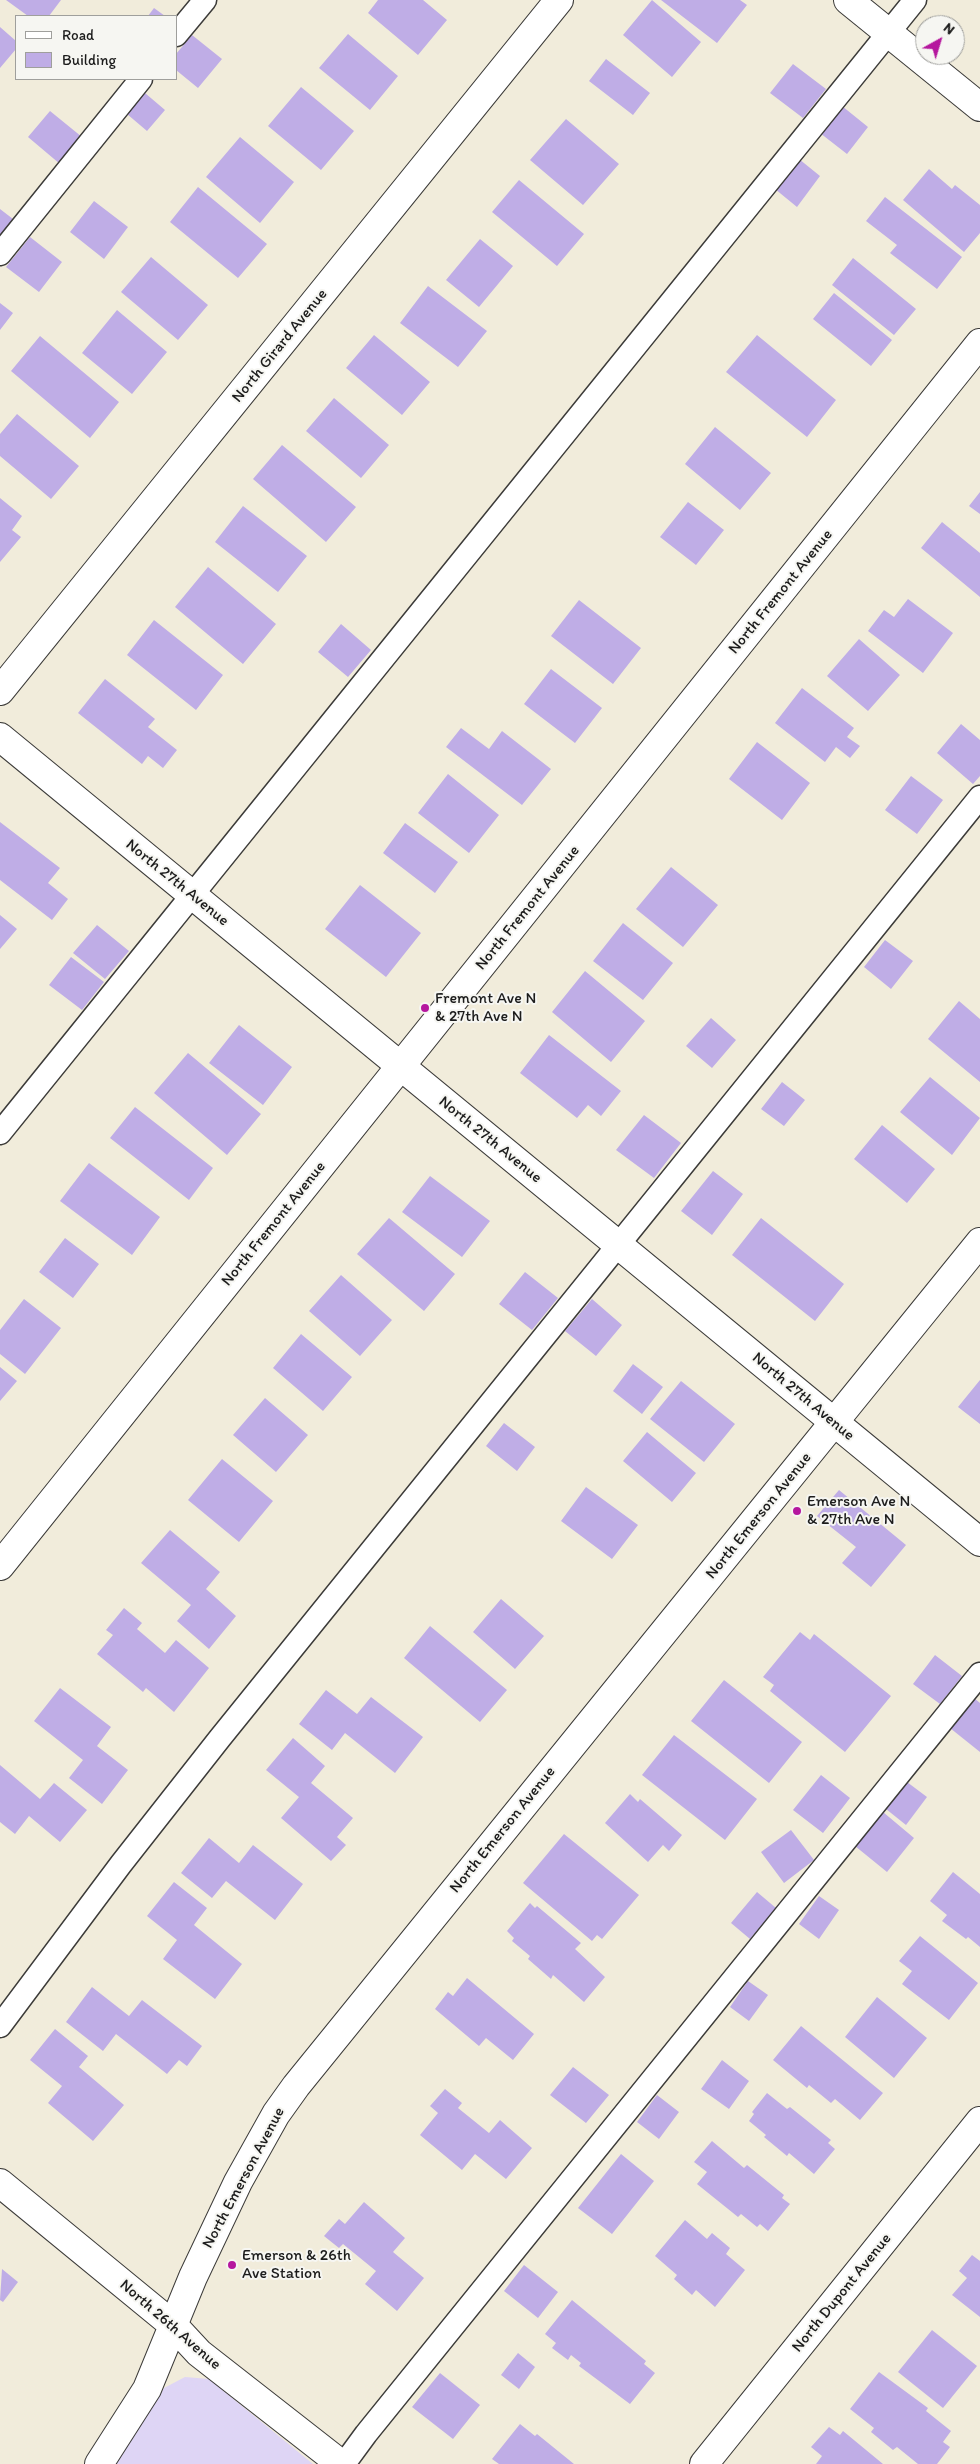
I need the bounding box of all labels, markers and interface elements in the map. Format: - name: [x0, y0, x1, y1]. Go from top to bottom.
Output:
- legend: [15, 15, 178, 80]
- north arrow: [915, 15, 965, 65]
- text: N: [940, 19, 958, 38]
- text: Road: [62, 26, 94, 44]
- text: Building: [62, 51, 116, 69]
- street label: North Girard Avenue: [228, 285, 332, 407]
- street label: North Fremont Avenue: [725, 526, 837, 658]
- street label: North 27th Avenue: [121, 835, 233, 931]
- street label: North Fremont Avenue: [472, 842, 584, 974]
- place label: Fremont Ave N & 27th Ave N: [435, 989, 536, 1027]
- marker: Fremont Ave N & 27th Ave N: [419, 1002, 431, 1014]
- street label: North 27th Avenue: [434, 1092, 546, 1188]
- street label: North Fremont Avenue: [218, 1158, 330, 1290]
- street label: North 27th Avenue: [748, 1349, 858, 1445]
- street label: North Emerson Avenue: [702, 1449, 816, 1583]
- place label: Emerson Ave N & 27th Ave N: [807, 1492, 910, 1530]
- marker: Emerson Ave N & 27th Ave N: [791, 1505, 803, 1517]
- street label: North Emerson Avenue: [446, 1763, 560, 1897]
- street label: North Emerson Avenue: [199, 2104, 289, 2252]
- street label: North Dupont Avenue: [788, 2230, 896, 2356]
- place label: Emerson & 26th Ave Station: [242, 2246, 351, 2284]
- marker: Emerson & 26th Ave Station: [226, 2259, 238, 2271]
- street label: North 26th Avenue: [115, 2276, 225, 2374]

